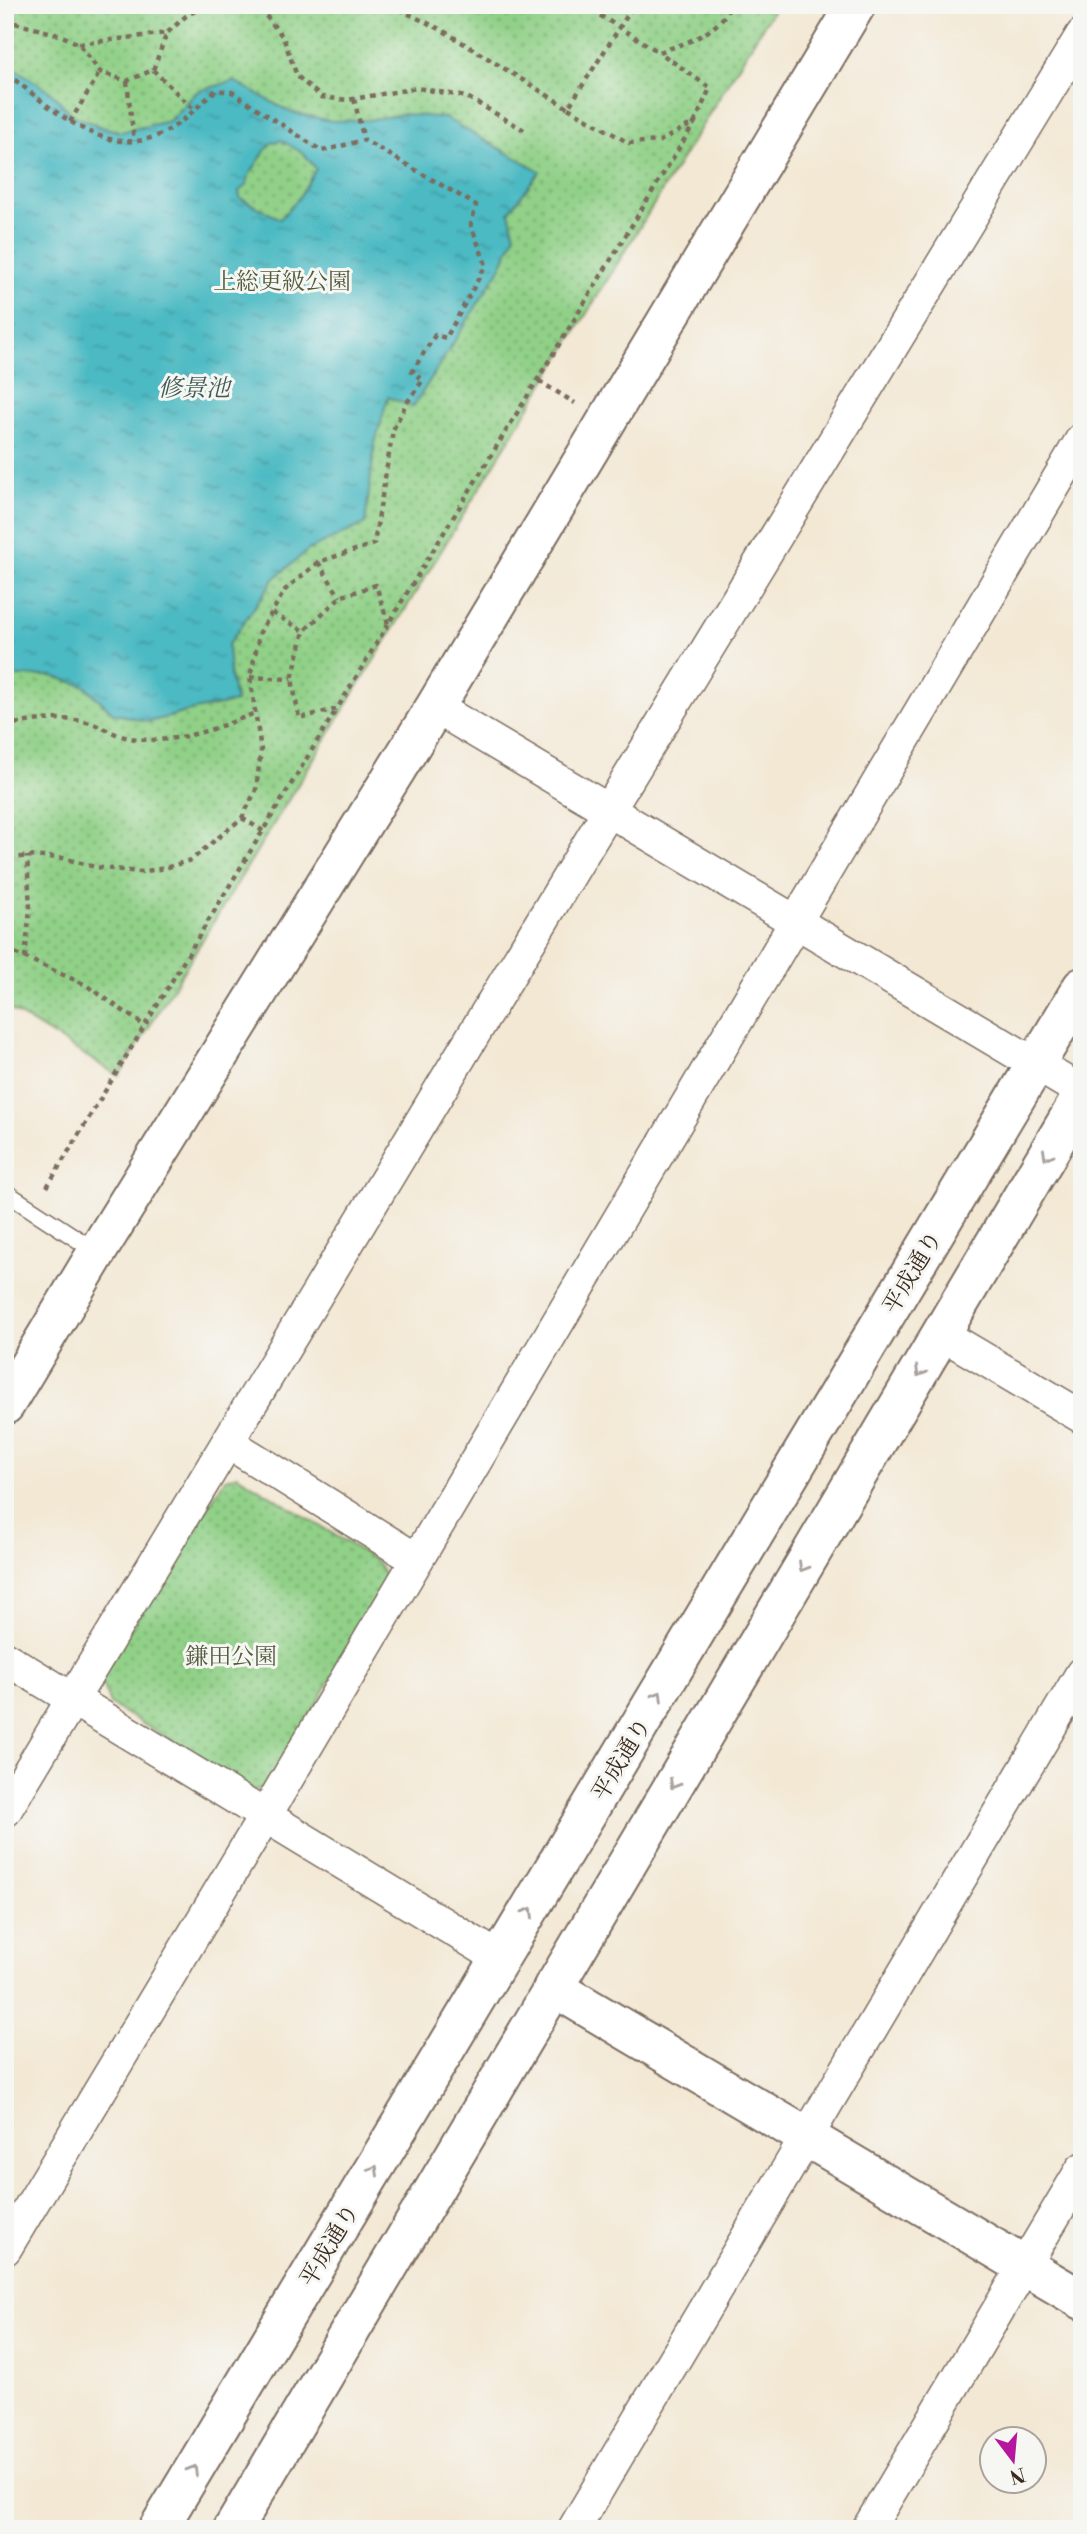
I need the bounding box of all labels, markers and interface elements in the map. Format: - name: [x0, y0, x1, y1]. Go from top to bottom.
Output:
- park label: 上総更級公園: [213, 268, 351, 296]
- water label: 修景池: [158, 374, 233, 404]
- one-way arrow: [1042, 1147, 1055, 1160]
- street label: 平成通り: [877, 1226, 949, 1319]
- one-way arrow: [915, 1364, 928, 1377]
- one-way arrow: [798, 1560, 811, 1573]
- park label: 鎌田公園: [185, 1643, 277, 1671]
- one-way arrow: [650, 1691, 663, 1704]
- street label: 平成通り: [586, 1713, 658, 1806]
- one-way arrow: [669, 1776, 682, 1789]
- one-way arrow: [521, 1907, 534, 1920]
- one-way arrow: [366, 2165, 379, 2178]
- street label: 平成通り: [294, 2199, 366, 2292]
- north arrow: [978, 2426, 1048, 2496]
- text: N: [1007, 2462, 1028, 2489]
- one-way arrow: [185, 2465, 198, 2478]

